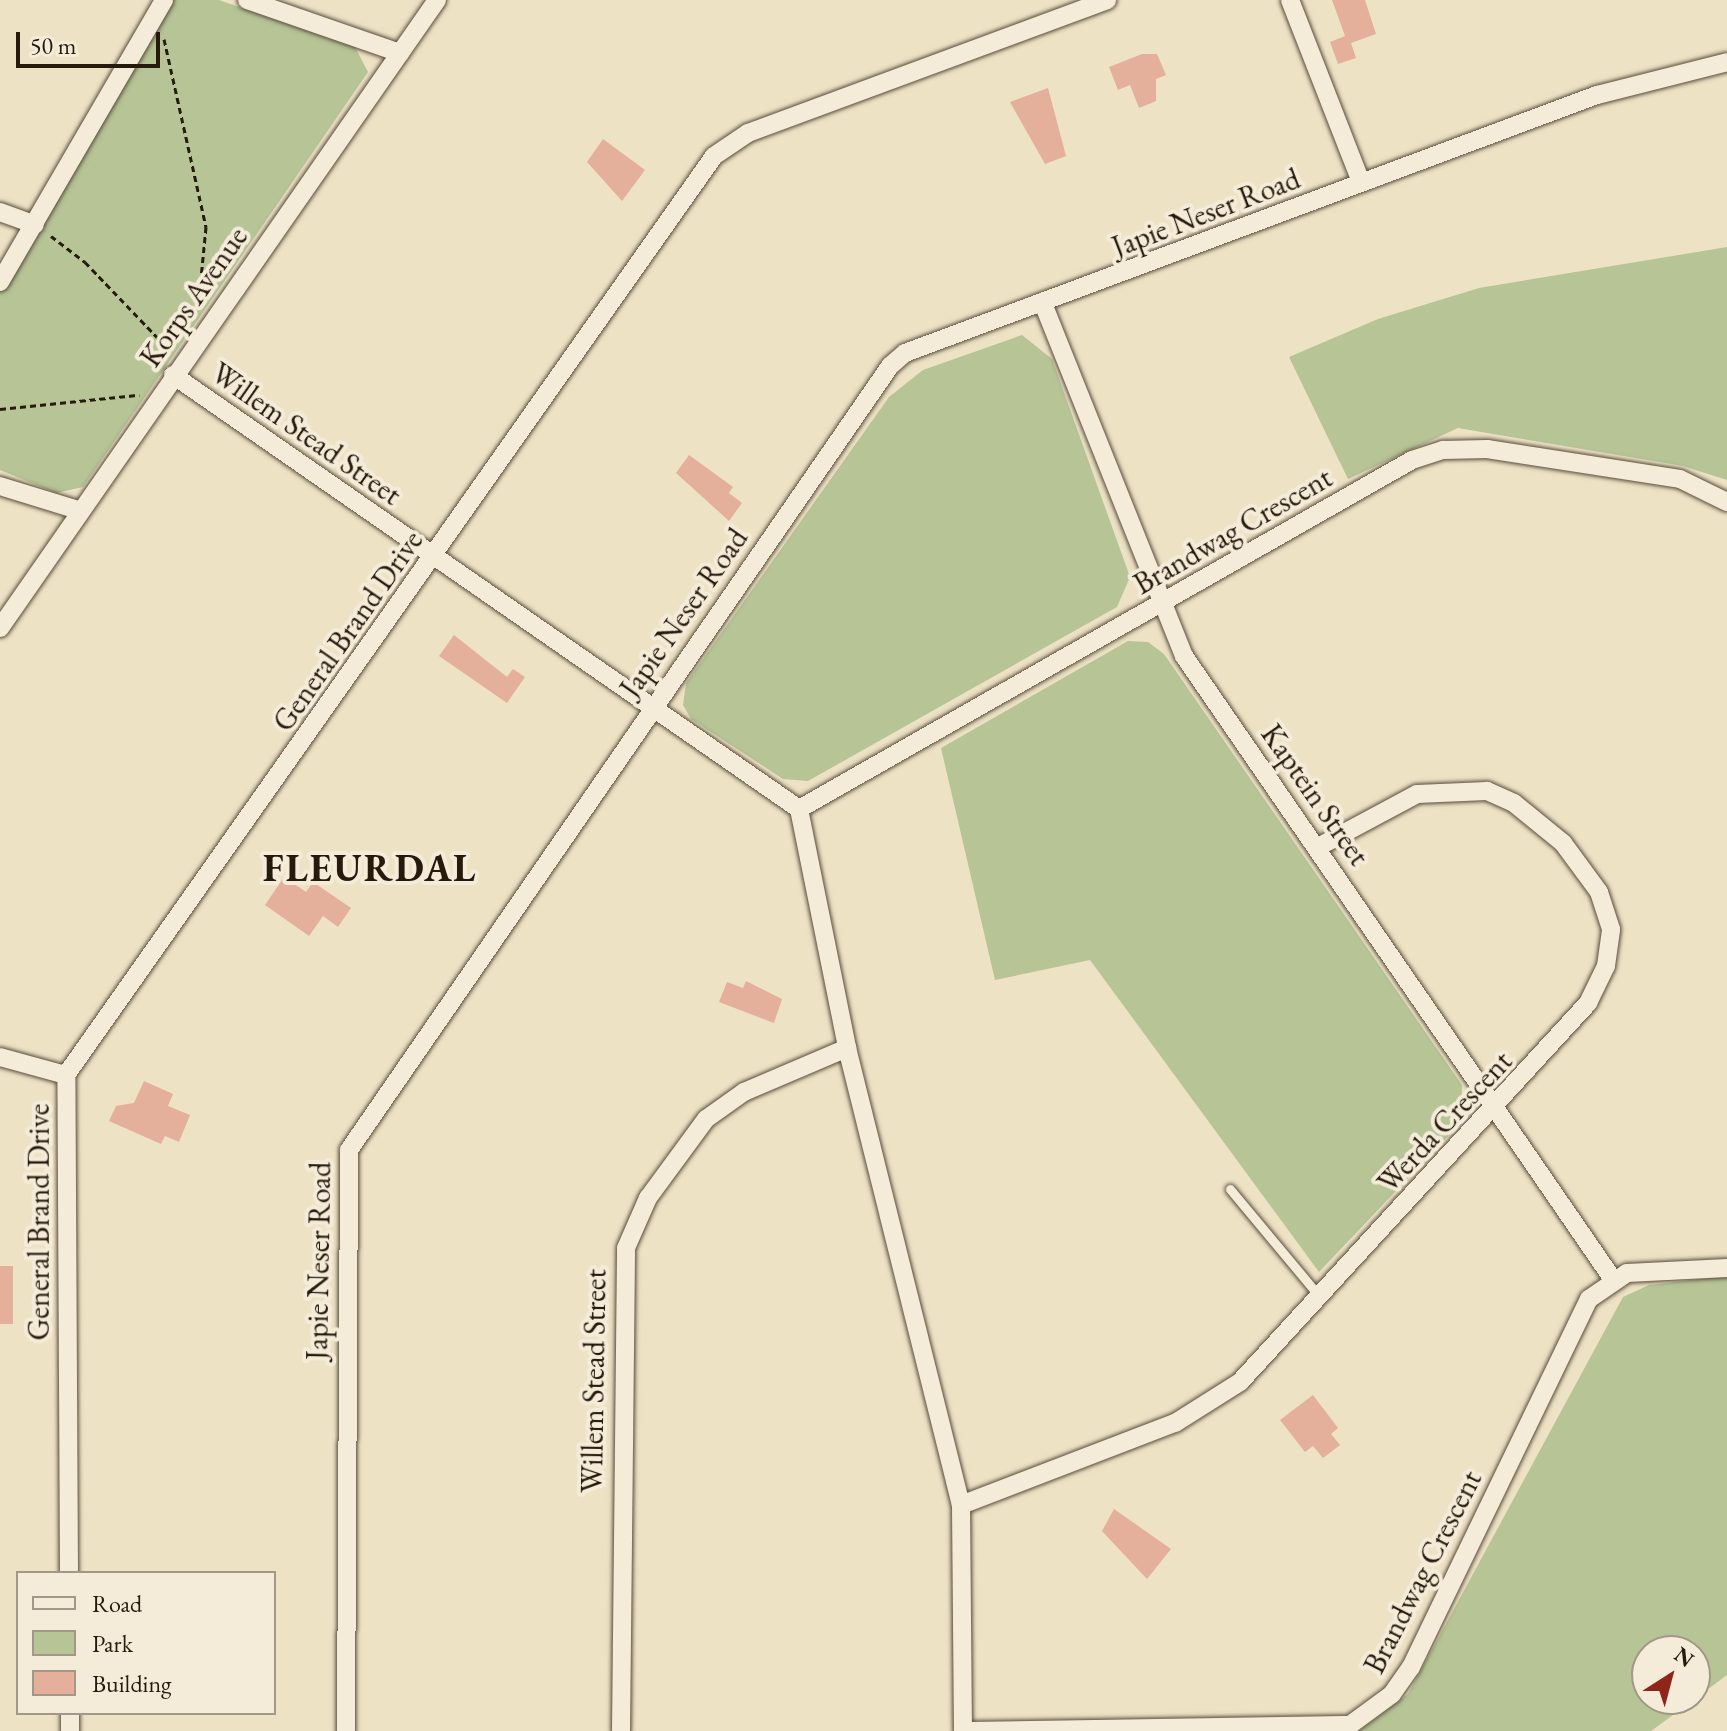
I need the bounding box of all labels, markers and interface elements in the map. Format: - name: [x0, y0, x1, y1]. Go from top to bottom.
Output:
- scale bar: [20, 16, 164, 66]
- text: 50 m: [30, 30, 77, 61]
- street label: Japie Neser Road: [1107, 161, 1305, 265]
- street label: Korps Avenue: [133, 220, 255, 374]
- street label: Willem Stead Street: [204, 355, 408, 513]
- street label: Brandwag Crescent: [1127, 460, 1339, 602]
- street label: Japie Neser Road: [612, 521, 756, 705]
- street label: General Brand Drive: [265, 524, 431, 738]
- street label: Kaptein Street: [1253, 717, 1377, 873]
- district label: FLEURDAL: [263, 845, 477, 891]
- street label: Werda Crescent: [1370, 1044, 1520, 1200]
- street label: General Brand Drive: [21, 1104, 57, 1340]
- street label: Japie Neser Road: [299, 1161, 339, 1361]
- street label: Willem Stead Street: [574, 1269, 614, 1493]
- street label: Brandwag Crescent: [1356, 1464, 1490, 1680]
- legend: [16, 1571, 276, 1715]
- text: Road: [92, 1588, 142, 1619]
- text: Park: [92, 1628, 133, 1659]
- north arrow: [1631, 1635, 1711, 1715]
- text: N: [1668, 1640, 1700, 1674]
- text: Building: [92, 1668, 172, 1699]

